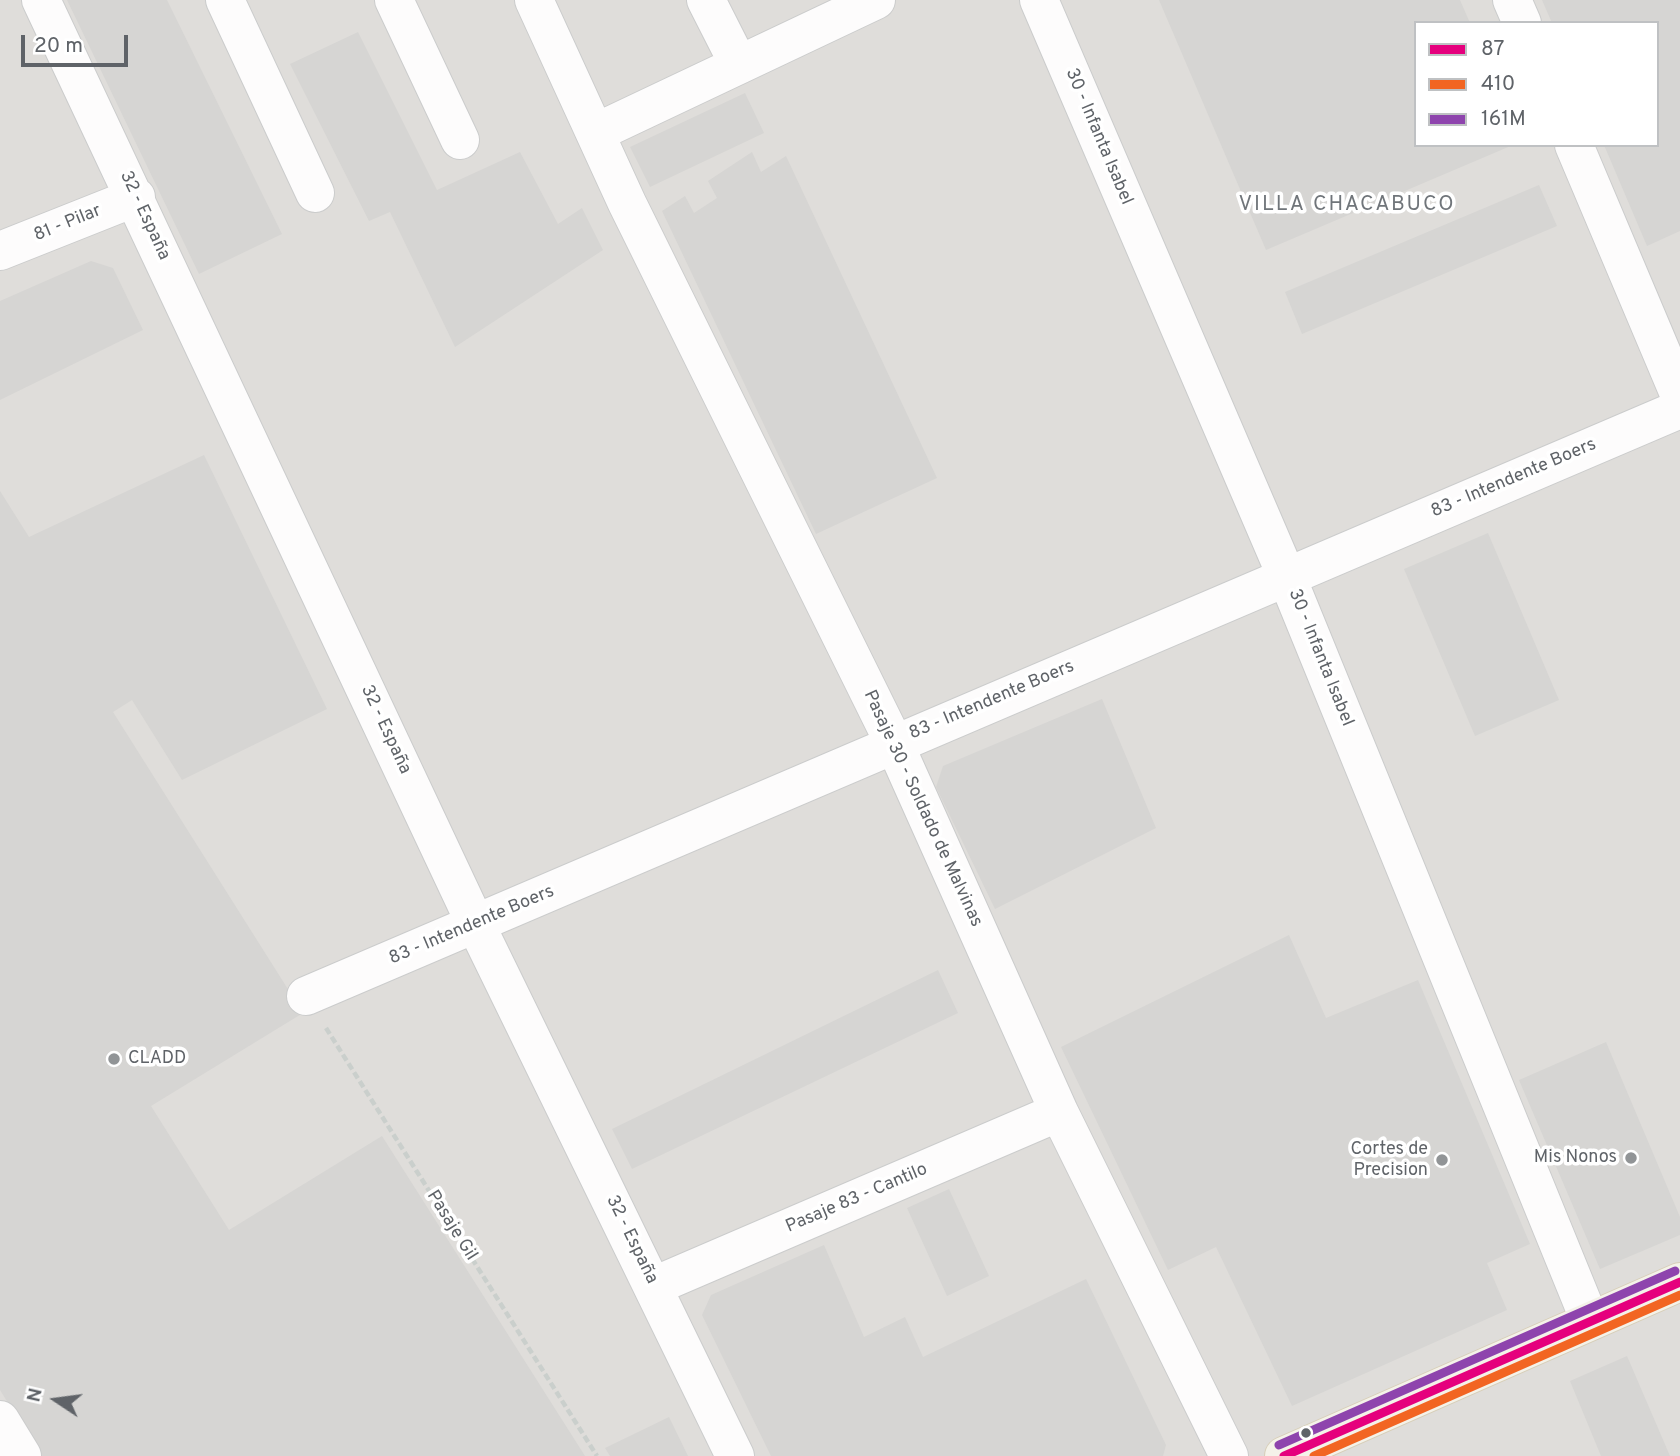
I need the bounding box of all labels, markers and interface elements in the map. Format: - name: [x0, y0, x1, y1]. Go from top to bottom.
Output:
- scale bar: [24, 21, 131, 65]
- legend: [1414, 21, 1659, 147]
- text: 20 m: [34, 33, 83, 60]
- text: 87: [1481, 36, 1505, 63]
- street label: 30 - Infanta Isabel: [1060, 66, 1136, 208]
- text: 410: [1481, 71, 1515, 98]
- text: 161M: [1481, 106, 1526, 133]
- street label: 32 - España: [114, 168, 174, 264]
- district label: VILLA CHACABUCO: [1240, 193, 1454, 219]
- street label: 81 - Pilar: [31, 201, 105, 247]
- street label: 83 - Intendente Boers: [1428, 434, 1600, 524]
- street label: 30 - Infanta Isabel: [1283, 586, 1357, 730]
- street label: 83 - Intendente Boers: [906, 656, 1078, 746]
- street label: 32 - España: [355, 682, 415, 778]
- street label: Pasaje 30 - Soldado de Malvinas: [858, 687, 986, 931]
- street label: 83 - Intendente Boers: [386, 881, 558, 971]
- place label: CLADD: [128, 1048, 186, 1070]
- marker: CLADD: [106, 1051, 122, 1067]
- place label: Cortes de Precision: [1350, 1139, 1428, 1182]
- place label: Mis Nonos: [1534, 1147, 1617, 1169]
- marker: Mis Nonos: [1623, 1150, 1639, 1166]
- marker: Cortes de Precision: [1434, 1152, 1450, 1168]
- street label: Pasaje 83 - Cantilo: [783, 1159, 931, 1239]
- street label: Pasaje Gil: [421, 1187, 481, 1265]
- street label: 32 - España: [600, 1192, 662, 1288]
- north arrow: [21, 1365, 91, 1435]
- text: N: [22, 1386, 49, 1405]
- unlabelled marker: [1299, 1426, 1313, 1440]

